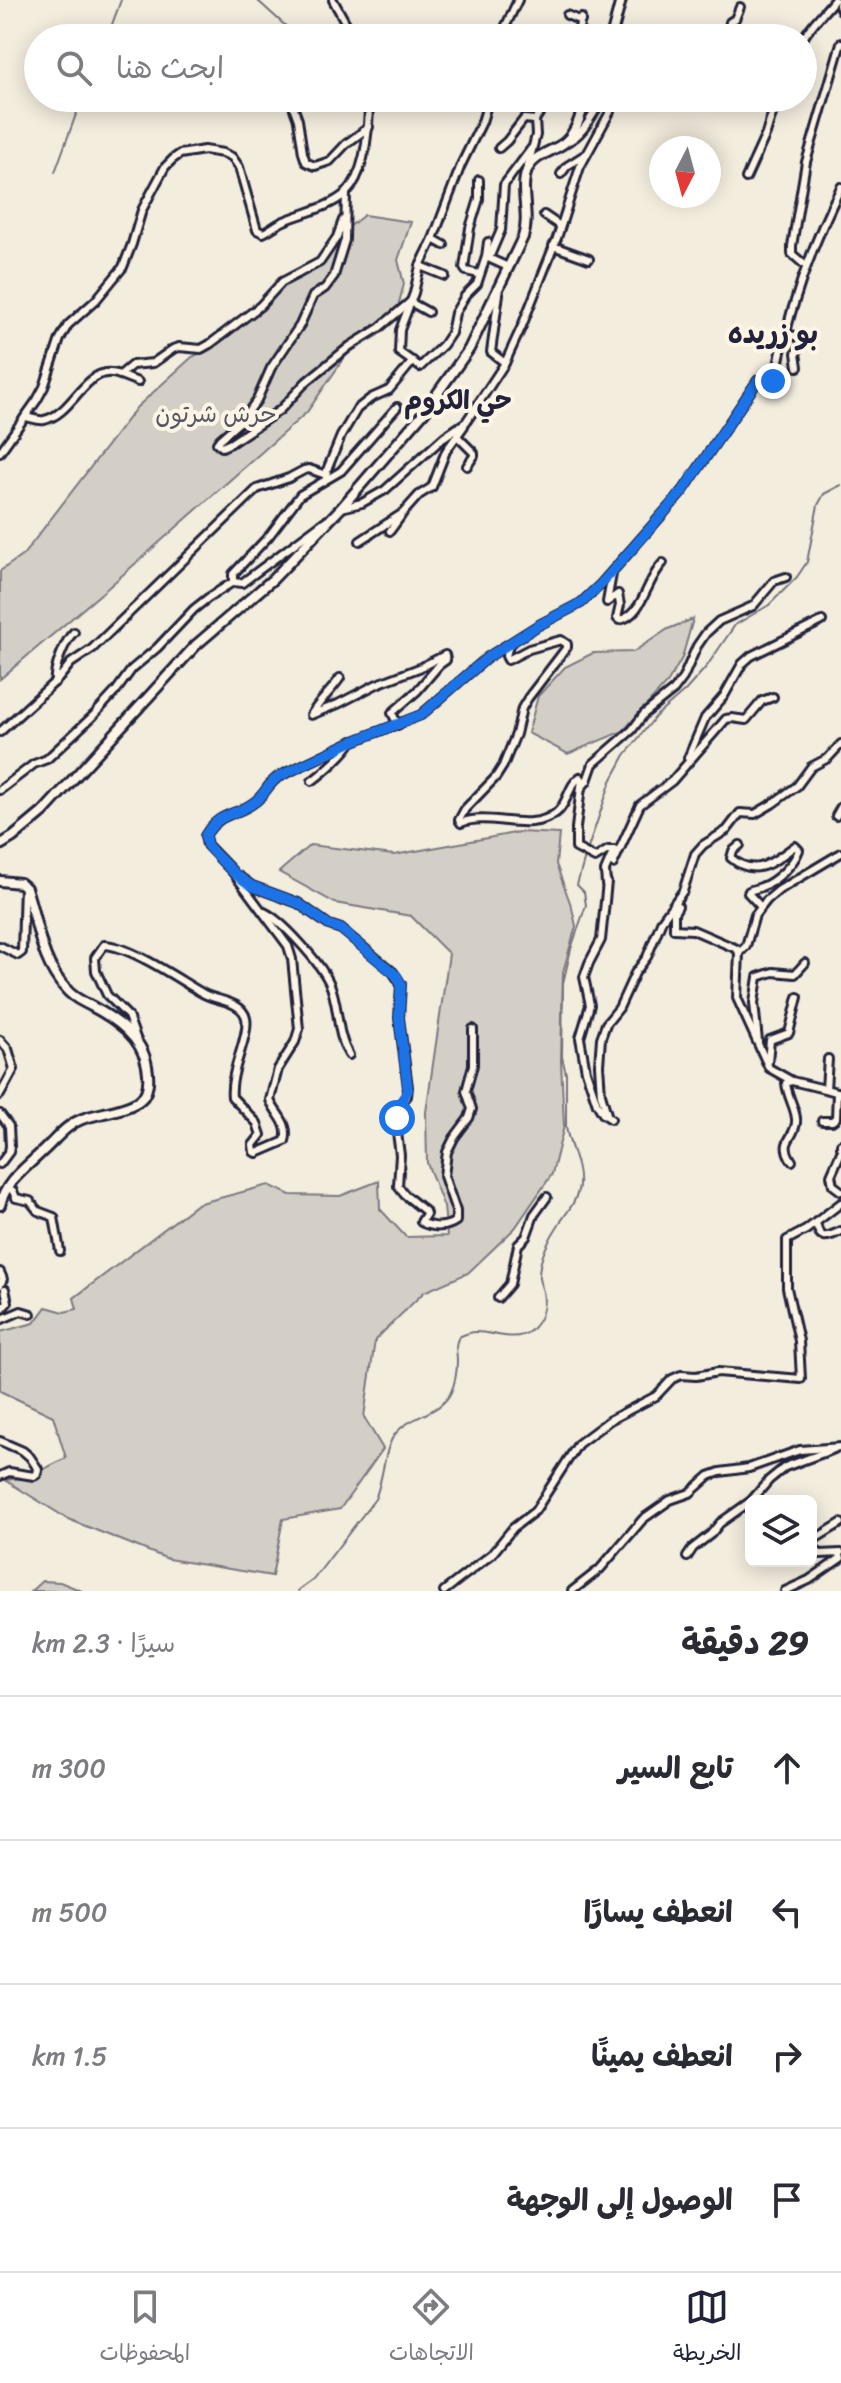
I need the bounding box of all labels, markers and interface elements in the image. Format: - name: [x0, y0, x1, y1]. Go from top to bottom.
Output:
- search box: [24, 24, 817, 112]
- text: ابحث هنا: [116, 41, 224, 95]
- icon: search: [52, 46, 96, 90]
- north arrow: [649, 136, 721, 208]
- district label: بو زريده: [728, 309, 818, 358]
- route end: [755, 363, 791, 399]
- district label: حي الكروم: [404, 377, 512, 424]
- park label: حرش شرتون: [155, 393, 277, 435]
- route start: [379, 1100, 415, 1136]
- map controls: [745, 1495, 817, 1567]
- button: layers: [745, 1495, 817, 1567]
- text: 29 دقيقة: [681, 1613, 809, 1673]
- text: سيرًا · 2.3 km: [32, 1620, 175, 1666]
- text: تابع السير: [618, 1741, 733, 1795]
- text: 300 m: [32, 1745, 106, 1791]
- icon: ahead: [765, 1746, 809, 1790]
- text: انعطف يسارًا: [583, 1885, 733, 1939]
- text: 500 m: [32, 1889, 108, 1935]
- icon: left: [765, 1890, 809, 1934]
- text: انعطف يمينًا: [591, 2029, 733, 2083]
- text: 1.5 km: [32, 2033, 107, 2079]
- icon: right: [765, 2034, 809, 2078]
- text: الوصول إلى الوجهة: [506, 2173, 733, 2227]
- icon: arrive: [765, 2178, 809, 2222]
- tab: المحفوظات: [99, 2285, 190, 2372]
- tab: الاتجاهات: [389, 2285, 474, 2372]
- tab: الخريطة: [673, 2285, 742, 2372]

